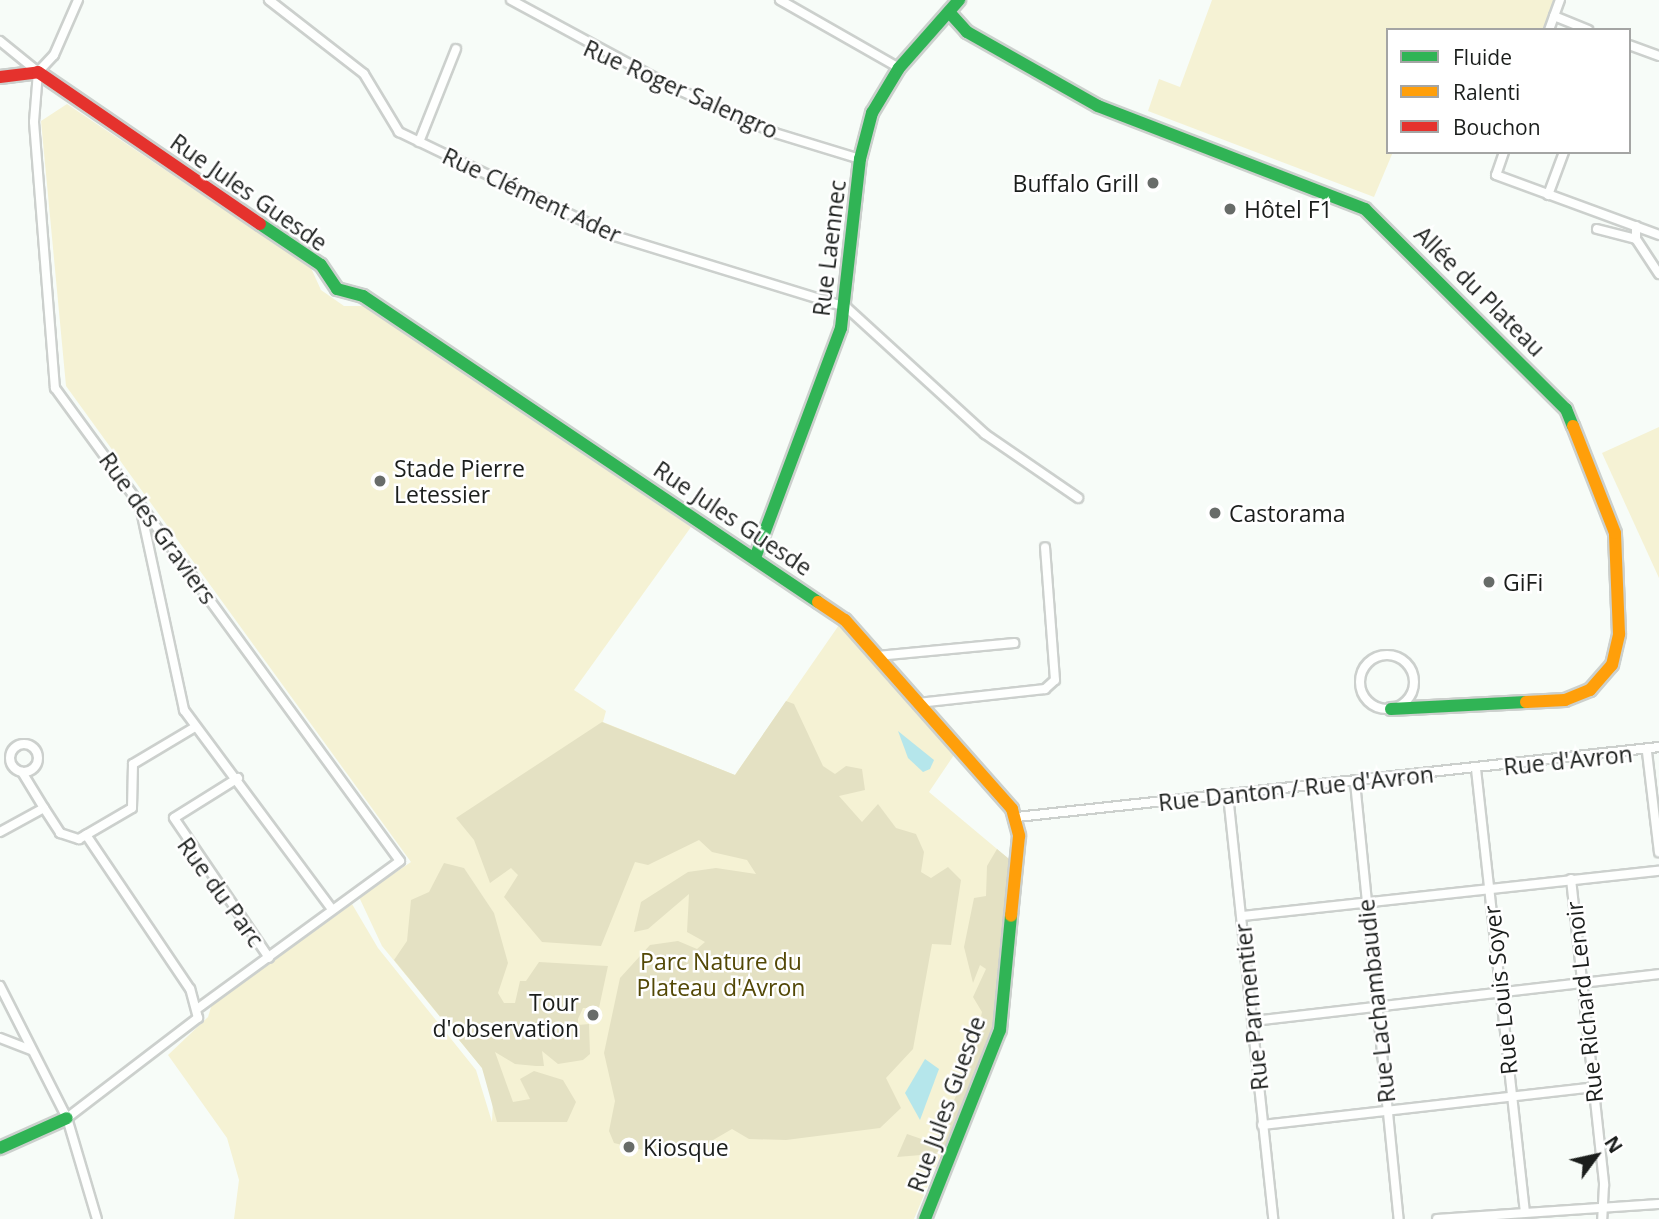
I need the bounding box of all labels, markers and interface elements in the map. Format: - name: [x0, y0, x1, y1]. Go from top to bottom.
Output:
- legend: [1386, 28, 1631, 154]
- street label: Rue Roger Salengro: [579, 34, 783, 144]
- text: Fluide: [1453, 43, 1512, 71]
- text: Ralenti: [1453, 78, 1520, 106]
- text: Bouchon: [1453, 113, 1541, 141]
- street label: Rue Jules Guesde: [165, 128, 333, 256]
- street label: Rue Clément Ader: [438, 142, 626, 248]
- place label: Buffalo Grill: [1013, 169, 1139, 197]
- marker: Buffalo Grill: [1145, 175, 1161, 191]
- street label: Rue Laennec: [807, 178, 851, 318]
- place label: Hôtel F1: [1244, 195, 1333, 223]
- marker: Hôtel F1: [1222, 201, 1238, 217]
- street label: Allée du Plateau: [1409, 220, 1551, 362]
- street label: Rue des Graviers: [94, 447, 222, 609]
- place label: Stade Pierre Letessier: [394, 454, 525, 508]
- street label: Rue Jules Guesde: [649, 455, 817, 581]
- marker: Stade Pierre Letessier: [372, 473, 388, 489]
- place label: Castorama: [1229, 499, 1346, 527]
- marker: Castorama: [1207, 505, 1223, 521]
- place label: GiFi: [1503, 568, 1543, 596]
- marker: GiFi: [1481, 574, 1497, 590]
- street label: Rue d'Avron: [1502, 739, 1634, 781]
- street label: Rue Danton / Rue d'Avron: [1157, 760, 1435, 816]
- street label: Rue du Parc: [172, 832, 270, 952]
- street label: Rue Lachambaudie: [1352, 898, 1400, 1104]
- street label: Rue Richard Lenoir: [1560, 900, 1608, 1104]
- street label: Rue Louis Soyer: [1477, 904, 1523, 1076]
- street label: Rue Parmentier: [1229, 922, 1273, 1092]
- park label: Parc Nature du Plateau d'Avron: [637, 947, 805, 1001]
- place label: Tour d'observation: [432, 988, 579, 1042]
- marker: Tour d'observation: [585, 1007, 601, 1023]
- street label: Rue Jules Guesde: [901, 1012, 991, 1196]
- north arrow: [1561, 1121, 1631, 1191]
- text: N: [1598, 1131, 1629, 1158]
- place label: Kiosque: [643, 1133, 729, 1161]
- marker: Kiosque: [621, 1139, 637, 1155]

